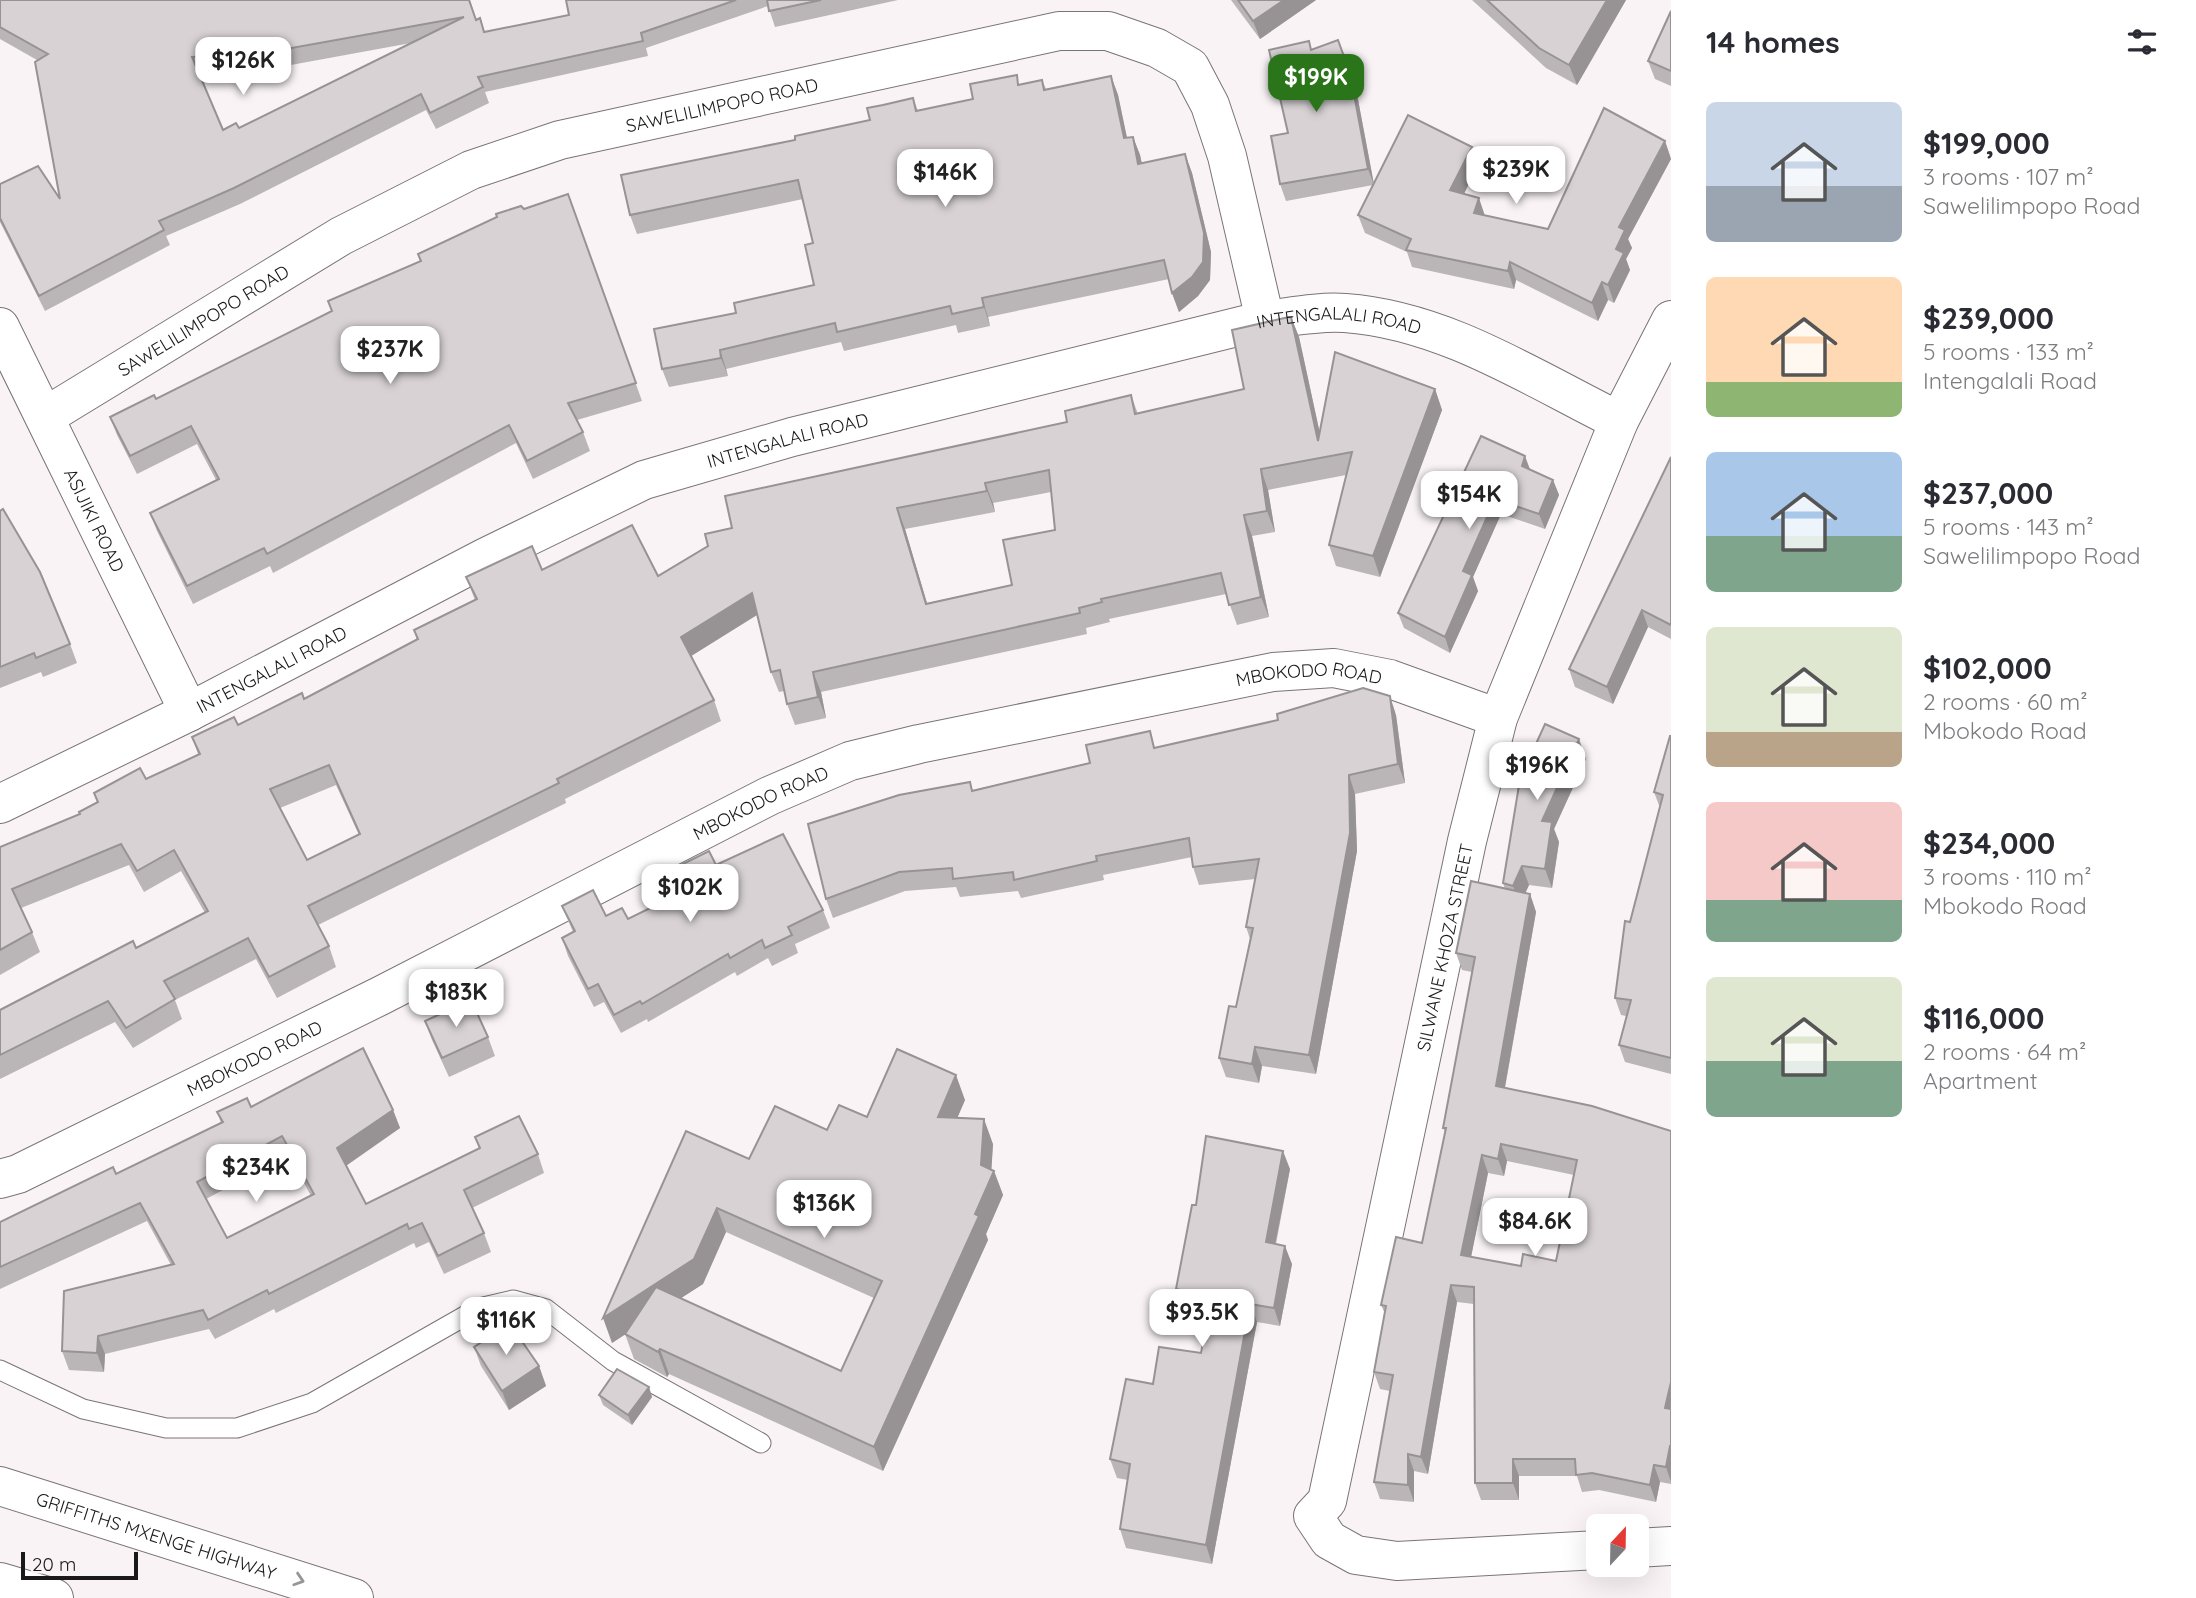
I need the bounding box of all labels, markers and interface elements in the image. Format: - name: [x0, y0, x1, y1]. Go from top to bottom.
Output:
- text: 14 homes: [1706, 23, 1840, 61]
- icon: filters: [2123, 23, 2161, 61]
- pin: $126K: [194, 38, 292, 97]
- text: $126K: [211, 45, 275, 74]
- pin: $199K: [1267, 54, 1365, 114]
- text: $199K: [1284, 62, 1348, 91]
- street label: SAWELILIMPOPO ROAD: [624, 72, 820, 137]
- text: $199,000: [1923, 124, 2050, 162]
- icon: home: [1762, 130, 1846, 214]
- pin: $239K: [1467, 146, 1565, 206]
- pin: $146K: [896, 150, 994, 209]
- text: $239K: [1482, 154, 1550, 183]
- text: $146K: [913, 157, 977, 186]
- text: 3 rooms · 107 m²: [1923, 162, 2094, 191]
- text: Sawelilimpopo Road: [1923, 191, 2140, 220]
- street label: SAWELILIMPOPO ROAD: [113, 259, 293, 381]
- text: $239,000: [1923, 299, 2054, 337]
- street label: INTENGALALI ROAD: [1254, 301, 1424, 339]
- icon: home: [1762, 305, 1846, 389]
- pin: $237K: [341, 326, 439, 386]
- text: $237K: [357, 334, 423, 363]
- text: 5 rooms · 133 m²: [1923, 337, 2094, 366]
- text: Intengalali Road: [1923, 366, 2097, 395]
- street label: INTENGALALI ROAD: [704, 407, 871, 473]
- street label: ASIJIKI ROAD: [60, 464, 130, 576]
- pin: $154K: [1420, 472, 1518, 531]
- text: $237,000: [1923, 474, 2053, 512]
- text: $154K: [1437, 479, 1501, 508]
- icon: home: [1762, 480, 1846, 564]
- text: 5 rooms · 143 m²: [1923, 512, 2094, 541]
- text: Sawelilimpopo Road: [1923, 541, 2140, 570]
- street label: INTENGALALI ROAD: [192, 620, 350, 718]
- text: $102,000: [1923, 649, 2052, 687]
- icon: home: [1762, 655, 1846, 739]
- street label: MBOKODO ROAD: [1234, 656, 1384, 691]
- text: 2 rooms · 60 m²: [1923, 687, 2088, 716]
- text: Mbokodo Road: [1923, 716, 2087, 745]
- pin: $196K: [1488, 742, 1586, 802]
- text: $196K: [1505, 750, 1569, 779]
- street label: MBOKODO ROAD: [689, 760, 832, 845]
- text: $234,000: [1923, 824, 2055, 862]
- icon: home: [1762, 830, 1846, 914]
- street label: SILWANE KHOZA STREET: [1411, 841, 1478, 1053]
- text: 3 rooms · 110 m²: [1923, 862, 2092, 891]
- pin: $102K: [641, 864, 739, 924]
- text: $102K: [658, 872, 722, 901]
- text: Mbokodo Road: [1923, 891, 2087, 920]
- pin: $183K: [407, 970, 505, 1029]
- text: $183K: [425, 977, 487, 1006]
- text: $116,000: [1923, 999, 2044, 1037]
- icon: home: [1762, 1005, 1846, 1089]
- street label: MBOKODO ROAD: [183, 1015, 326, 1101]
- text: 2 rooms · 64 m²: [1923, 1037, 2086, 1066]
- text: Apartment: [1923, 1066, 2037, 1095]
- pin: $234K: [207, 1144, 305, 1204]
- text: $234K: [222, 1152, 290, 1181]
- pin: $136K: [775, 1180, 873, 1240]
- text: $136K: [793, 1188, 855, 1217]
- pin: $84.6K: [1478, 1198, 1592, 1258]
- text: $84.6K: [1498, 1206, 1572, 1235]
- pin: $93.5K: [1145, 1290, 1259, 1349]
- text: $93.5K: [1165, 1297, 1239, 1326]
- pin: $116K: [457, 1298, 555, 1357]
- text: $116K: [476, 1305, 536, 1334]
- street label: GRIFFITHS MXENGE HIGHWAY: [33, 1487, 279, 1584]
- north arrow: [1586, 1514, 1648, 1577]
- map controls: [1586, 1514, 1649, 1577]
- scale bar: [21, 1549, 138, 1581]
- text: 20 m: [32, 1552, 76, 1576]
- one-way arrow: [292, 1572, 304, 1587]

